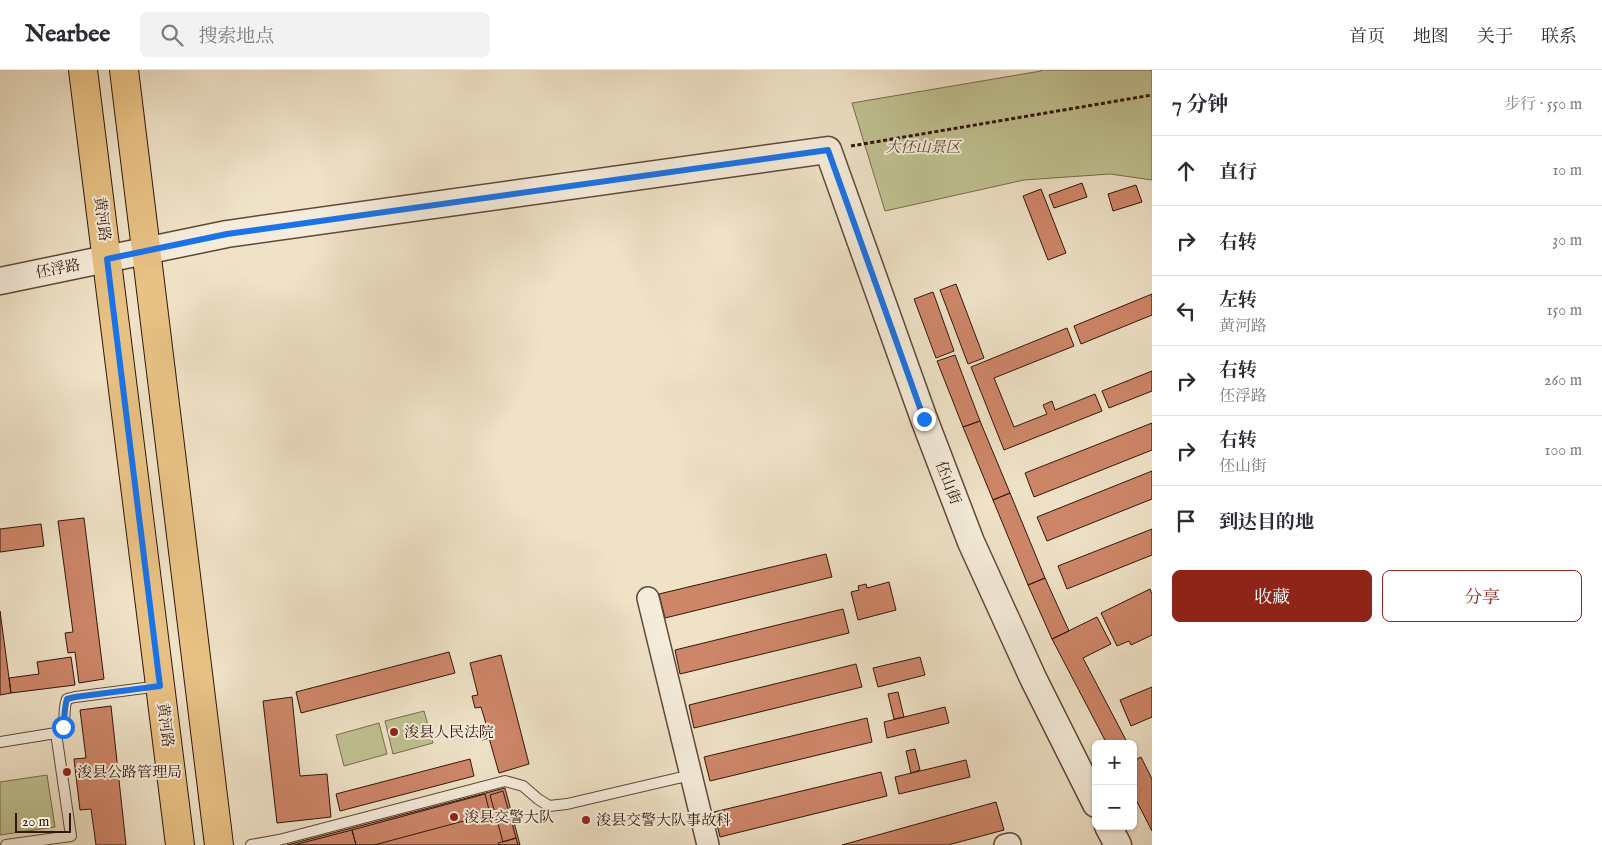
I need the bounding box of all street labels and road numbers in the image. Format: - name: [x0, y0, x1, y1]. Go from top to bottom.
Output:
- street label: 黄河路: [90, 196, 114, 242]
- street label: 伾浮路: [34, 255, 82, 283]
- street label: 伾山街: [931, 459, 965, 507]
- street label: 黄河路: [153, 702, 177, 748]

